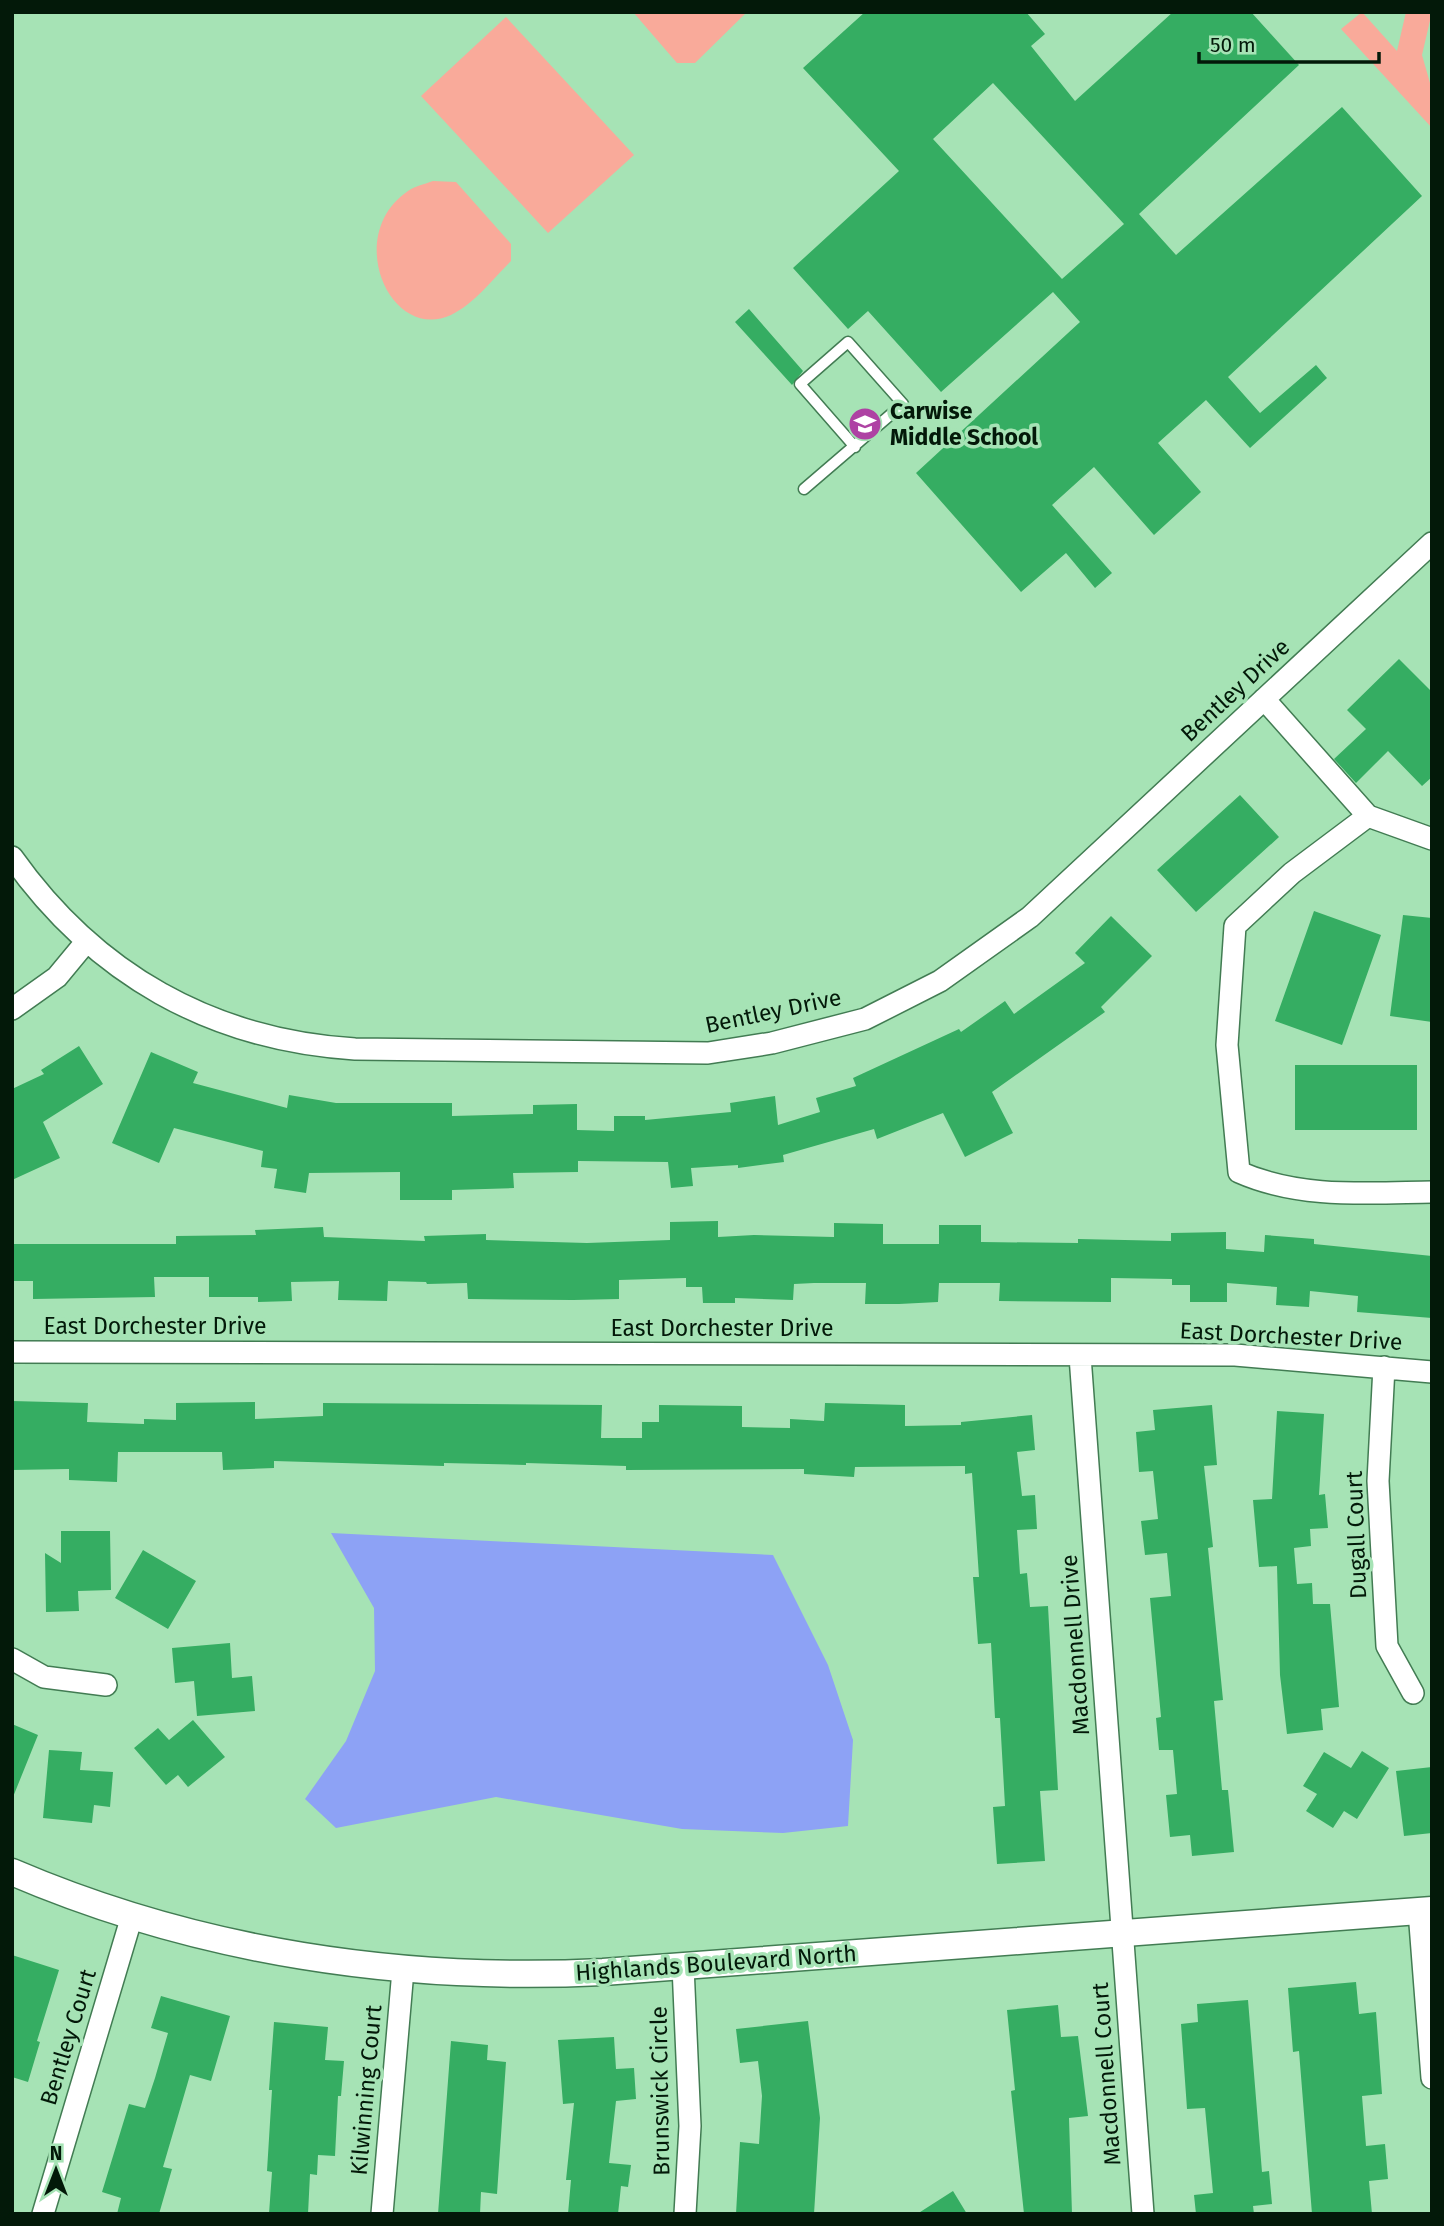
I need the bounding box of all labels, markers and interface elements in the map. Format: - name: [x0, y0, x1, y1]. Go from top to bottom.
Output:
- scale bar: [1199, 21, 1379, 65]
- text: 50 m: [1210, 32, 1256, 58]
- place label: Carwise Middle School: [890, 397, 1038, 451]
- school or university icon: Carwise Middle School: [846, 405, 884, 443]
- street label: Bentley Drive: [1175, 633, 1295, 747]
- street label: Bentley Drive: [702, 983, 844, 1039]
- street label: East Dorchester Drive: [43, 1312, 267, 1340]
- street label: East Dorchester Drive: [610, 1314, 834, 1342]
- street label: East Dorchester Drive: [1179, 1316, 1403, 1356]
- street label: Dugall Court: [1340, 1470, 1372, 1599]
- street label: Macdonnell Drive: [1055, 1554, 1095, 1736]
- street label: Highlands Boulevard North: [574, 1939, 858, 1987]
- street label: Bentley Court: [34, 1965, 102, 2108]
- street label: Macdonnell Court: [1086, 1981, 1126, 2167]
- street label: Kilwinning Court: [345, 2003, 387, 2176]
- street label: Brunswick Circle: [645, 2006, 675, 2176]
- north arrow: [21, 2135, 91, 2205]
- text: N: [50, 2142, 62, 2165]

